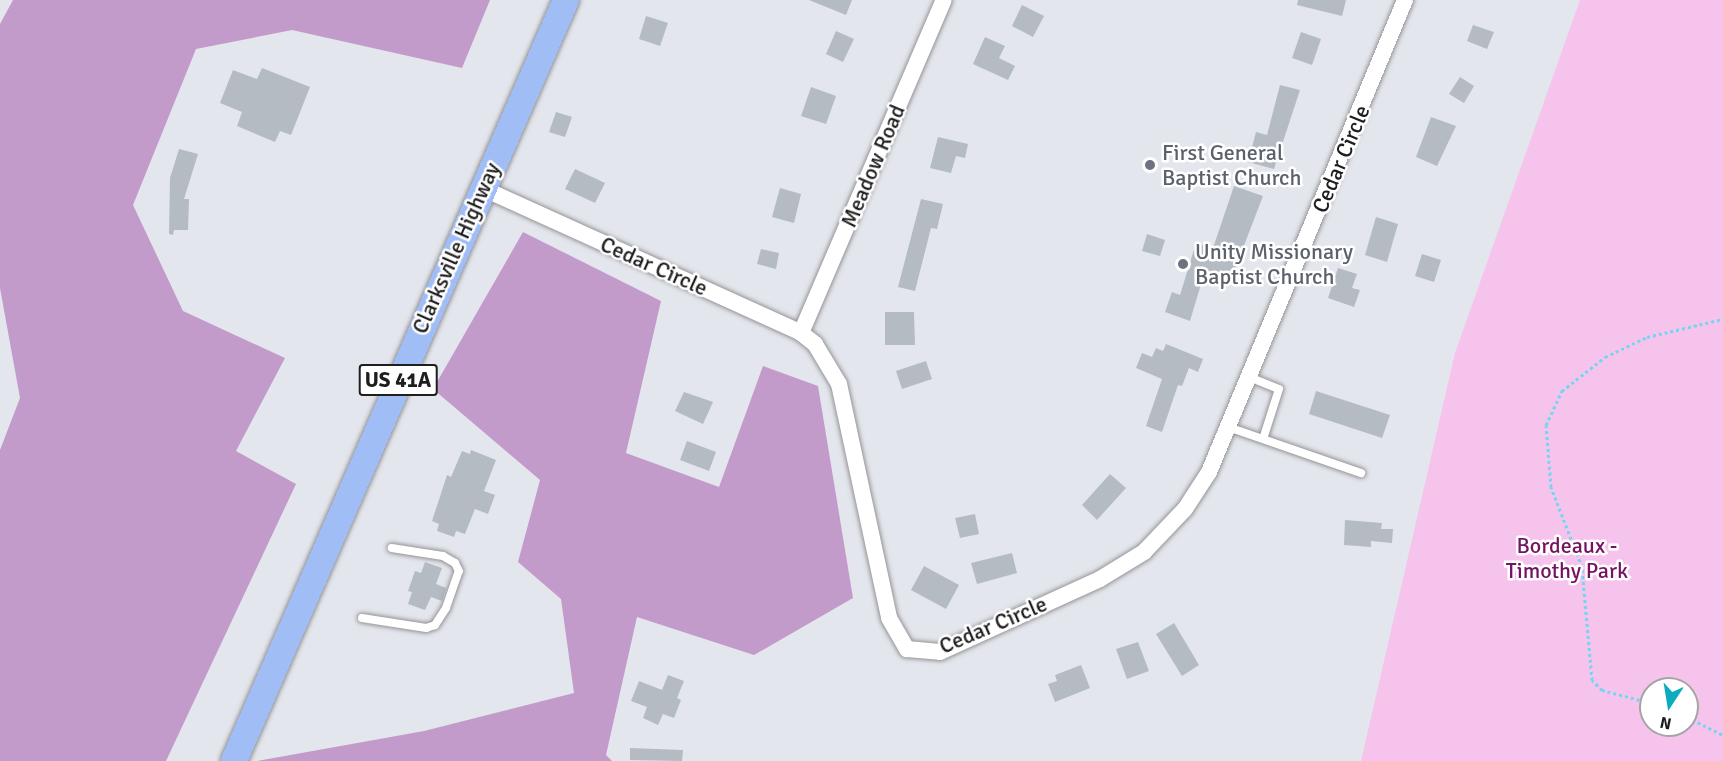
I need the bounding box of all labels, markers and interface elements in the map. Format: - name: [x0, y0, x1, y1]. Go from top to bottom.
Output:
- street label: Meadow Road: [835, 101, 911, 231]
- street label: Cedar Circle: [1306, 101, 1376, 217]
- place label: First General Baptist Church: [1162, 139, 1301, 190]
- street label: Clarksville Highway: [406, 158, 506, 338]
- marker: First General Baptist Church: [1143, 158, 1157, 172]
- street label: Cedar Circle: [596, 231, 712, 301]
- place label: Unity Missionary Baptist Church: [1195, 238, 1353, 290]
- marker: Unity Missionary Baptist Church: [1176, 257, 1190, 271]
- road number: US 41A: [358, 362, 438, 398]
- park label: Bordeaux - Timothy Park: [1506, 532, 1628, 584]
- street label: Cedar Circle: [935, 590, 1051, 660]
- north arrow: [1639, 677, 1699, 737]
- text: N: [1658, 712, 1673, 734]

